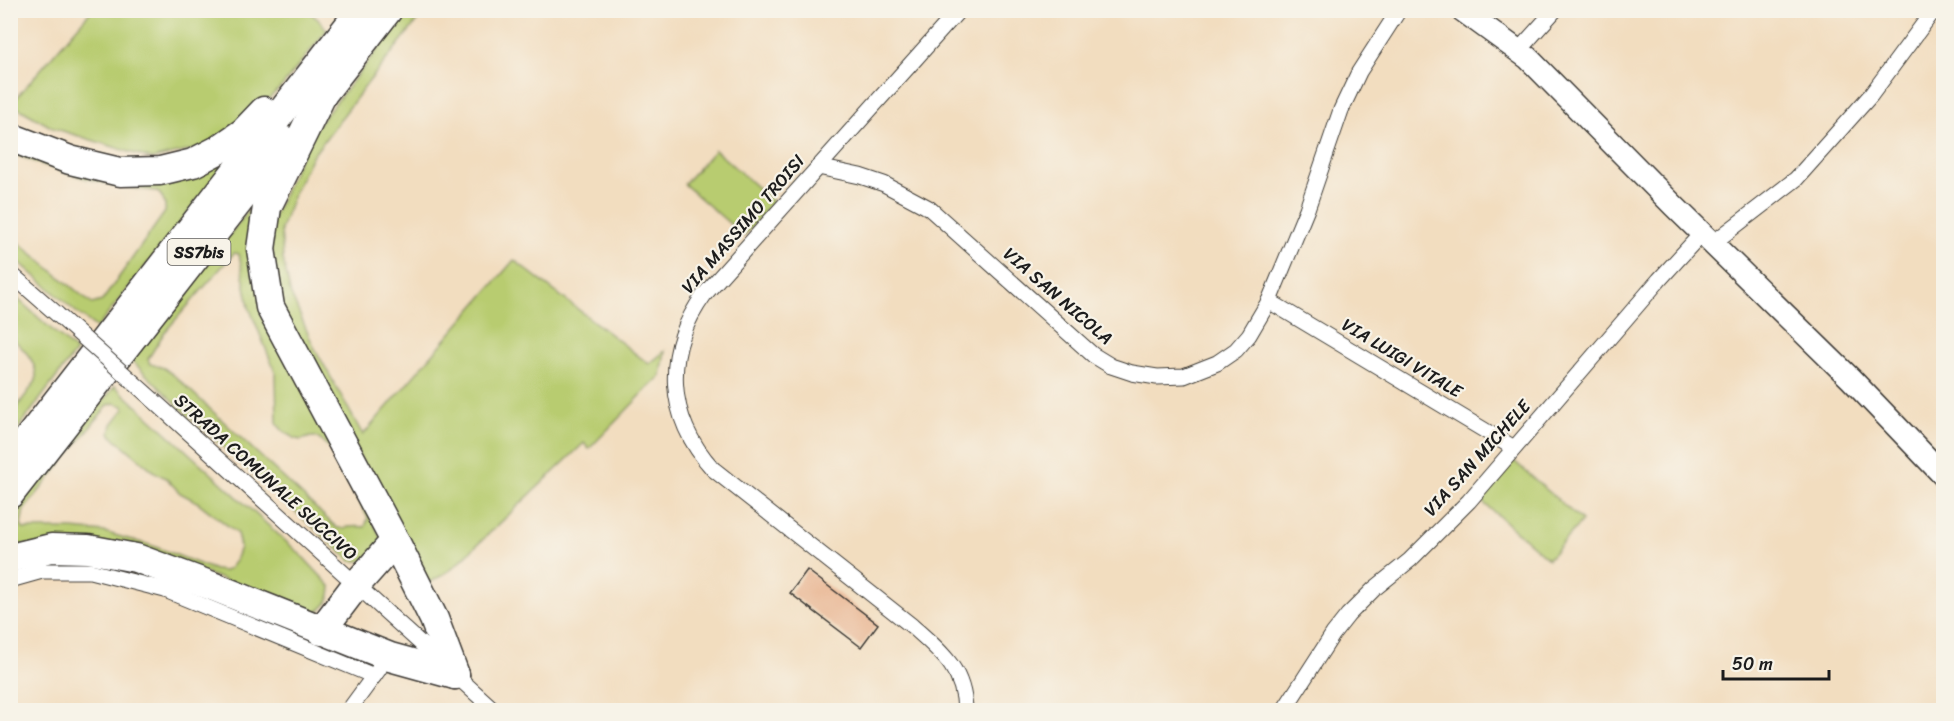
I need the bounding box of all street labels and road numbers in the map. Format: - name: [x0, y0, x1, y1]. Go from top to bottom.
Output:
- street label: VIA MASSIMO TROISI: [673, 147, 813, 301]
- road number: SS7bis: [168, 239, 230, 265]
- street label: VIA SAN NICOLA: [996, 239, 1120, 353]
- street label: VIA LUIGI VITALE: [1335, 309, 1469, 407]
- street label: STRADA COMUNALE SUCCIVO: [167, 385, 365, 569]
- street label: VIA SAN MICHELE: [1415, 391, 1539, 524]

